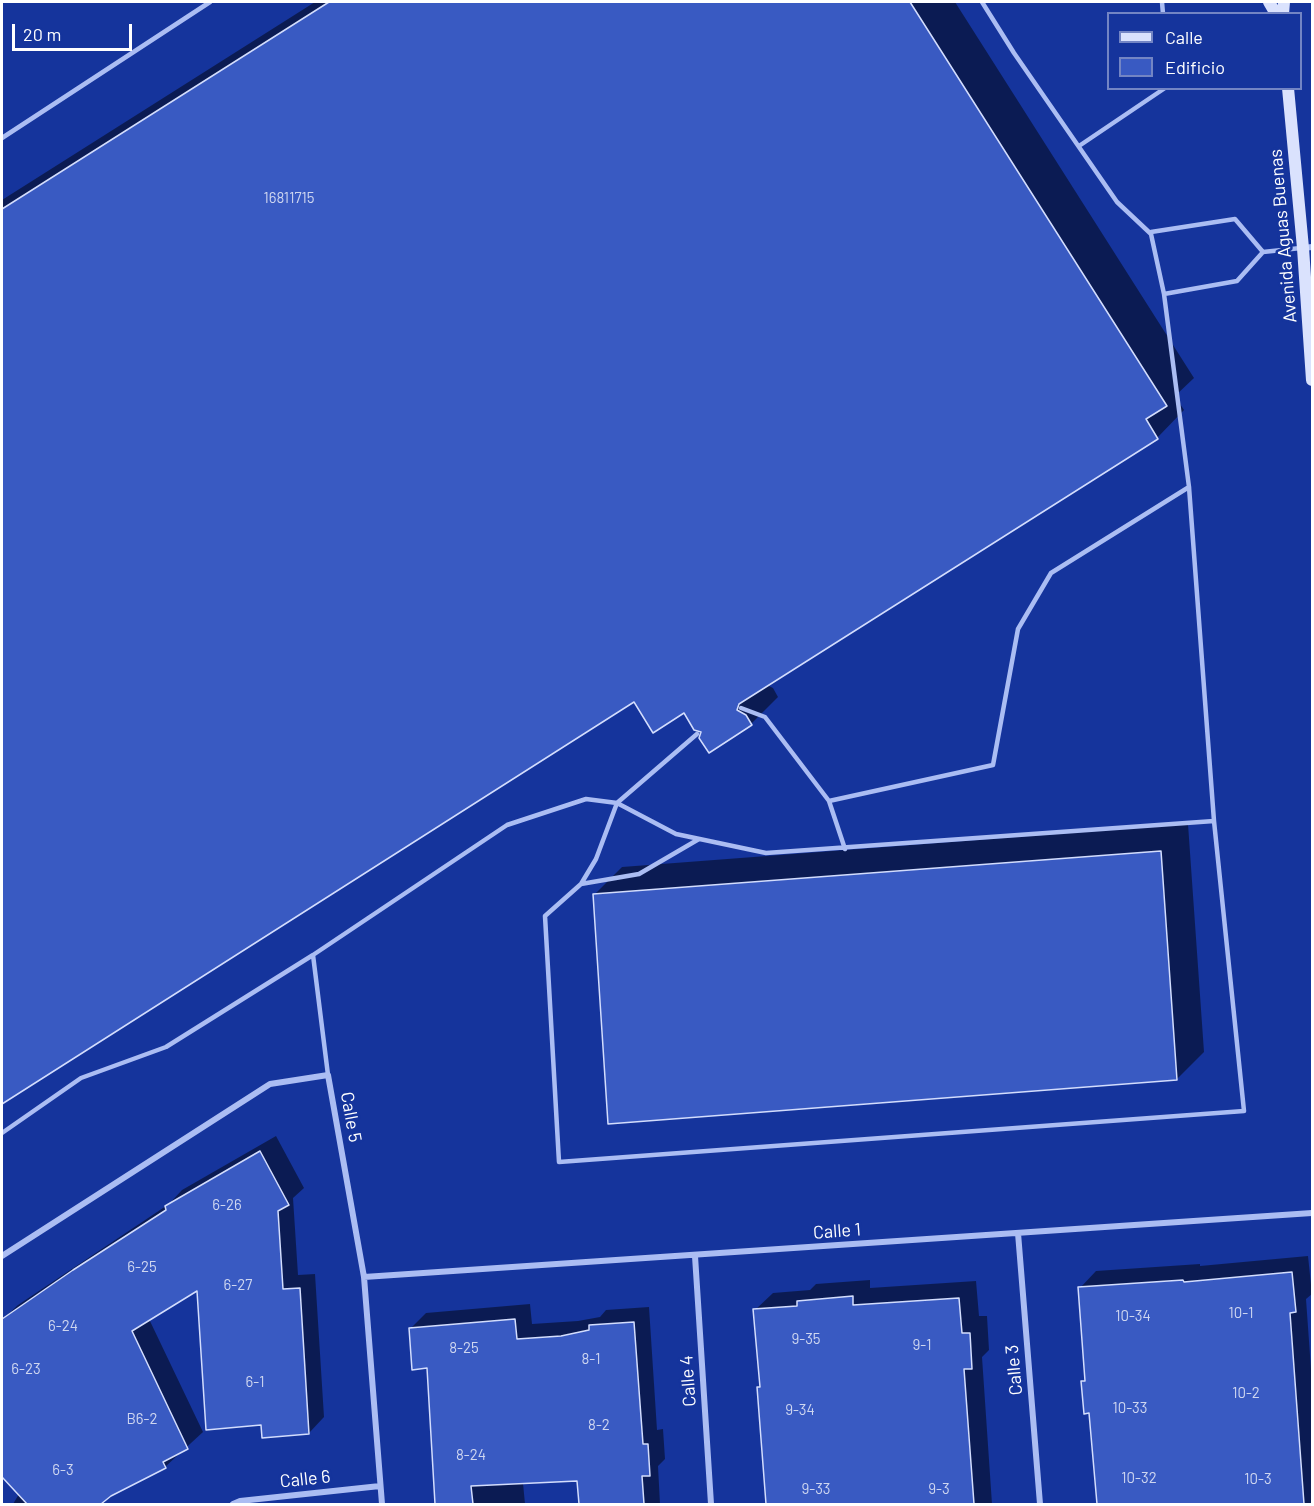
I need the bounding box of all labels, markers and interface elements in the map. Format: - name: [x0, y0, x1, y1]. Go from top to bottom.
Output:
- scale bar: [15, 12, 135, 50]
- legend: [1107, 12, 1302, 90]
- text: 20 m: [23, 23, 61, 45]
- text: Calle: [1165, 26, 1203, 48]
- text: Edificio: [1165, 56, 1225, 78]
- street label: Avenida Aguas Buenas: [1265, 148, 1301, 324]
- house number: 16811715: [263, 189, 315, 207]
- street label: Calle 5: [336, 1090, 366, 1144]
- house number: 6-26: [212, 1196, 242, 1214]
- street label: Calle 1: [812, 1219, 862, 1243]
- house number: 6-25: [127, 1258, 157, 1276]
- house number: 6-27: [224, 1276, 252, 1294]
- house number: 10-1: [1229, 1304, 1253, 1322]
- house number: 10-34: [1115, 1307, 1151, 1325]
- house number: 6-24: [48, 1317, 78, 1335]
- house number: 9-35: [791, 1330, 821, 1348]
- house number: 9-1: [913, 1336, 931, 1354]
- house number: 8-25: [449, 1339, 479, 1357]
- street label: Calle 3: [1001, 1344, 1027, 1396]
- house number: 8-1: [582, 1350, 600, 1368]
- street label: Calle 4: [675, 1355, 701, 1407]
- house number: 6-23: [11, 1360, 41, 1378]
- house number: 6-1: [246, 1373, 264, 1391]
- house number: 10-2: [1232, 1384, 1260, 1402]
- house number: 10-33: [1112, 1399, 1148, 1417]
- house number: 9-34: [785, 1401, 815, 1419]
- house number: B6-2: [126, 1410, 158, 1428]
- house number: 8-2: [588, 1416, 610, 1434]
- house number: 8-24: [456, 1446, 486, 1464]
- house number: 6-3: [52, 1461, 74, 1479]
- street label: Calle 6: [279, 1466, 331, 1492]
- house number: 10-32: [1121, 1469, 1157, 1487]
- house number: 10-3: [1244, 1470, 1272, 1488]
- house number: 9-33: [801, 1480, 831, 1498]
- house number: 9-3: [928, 1480, 950, 1498]

